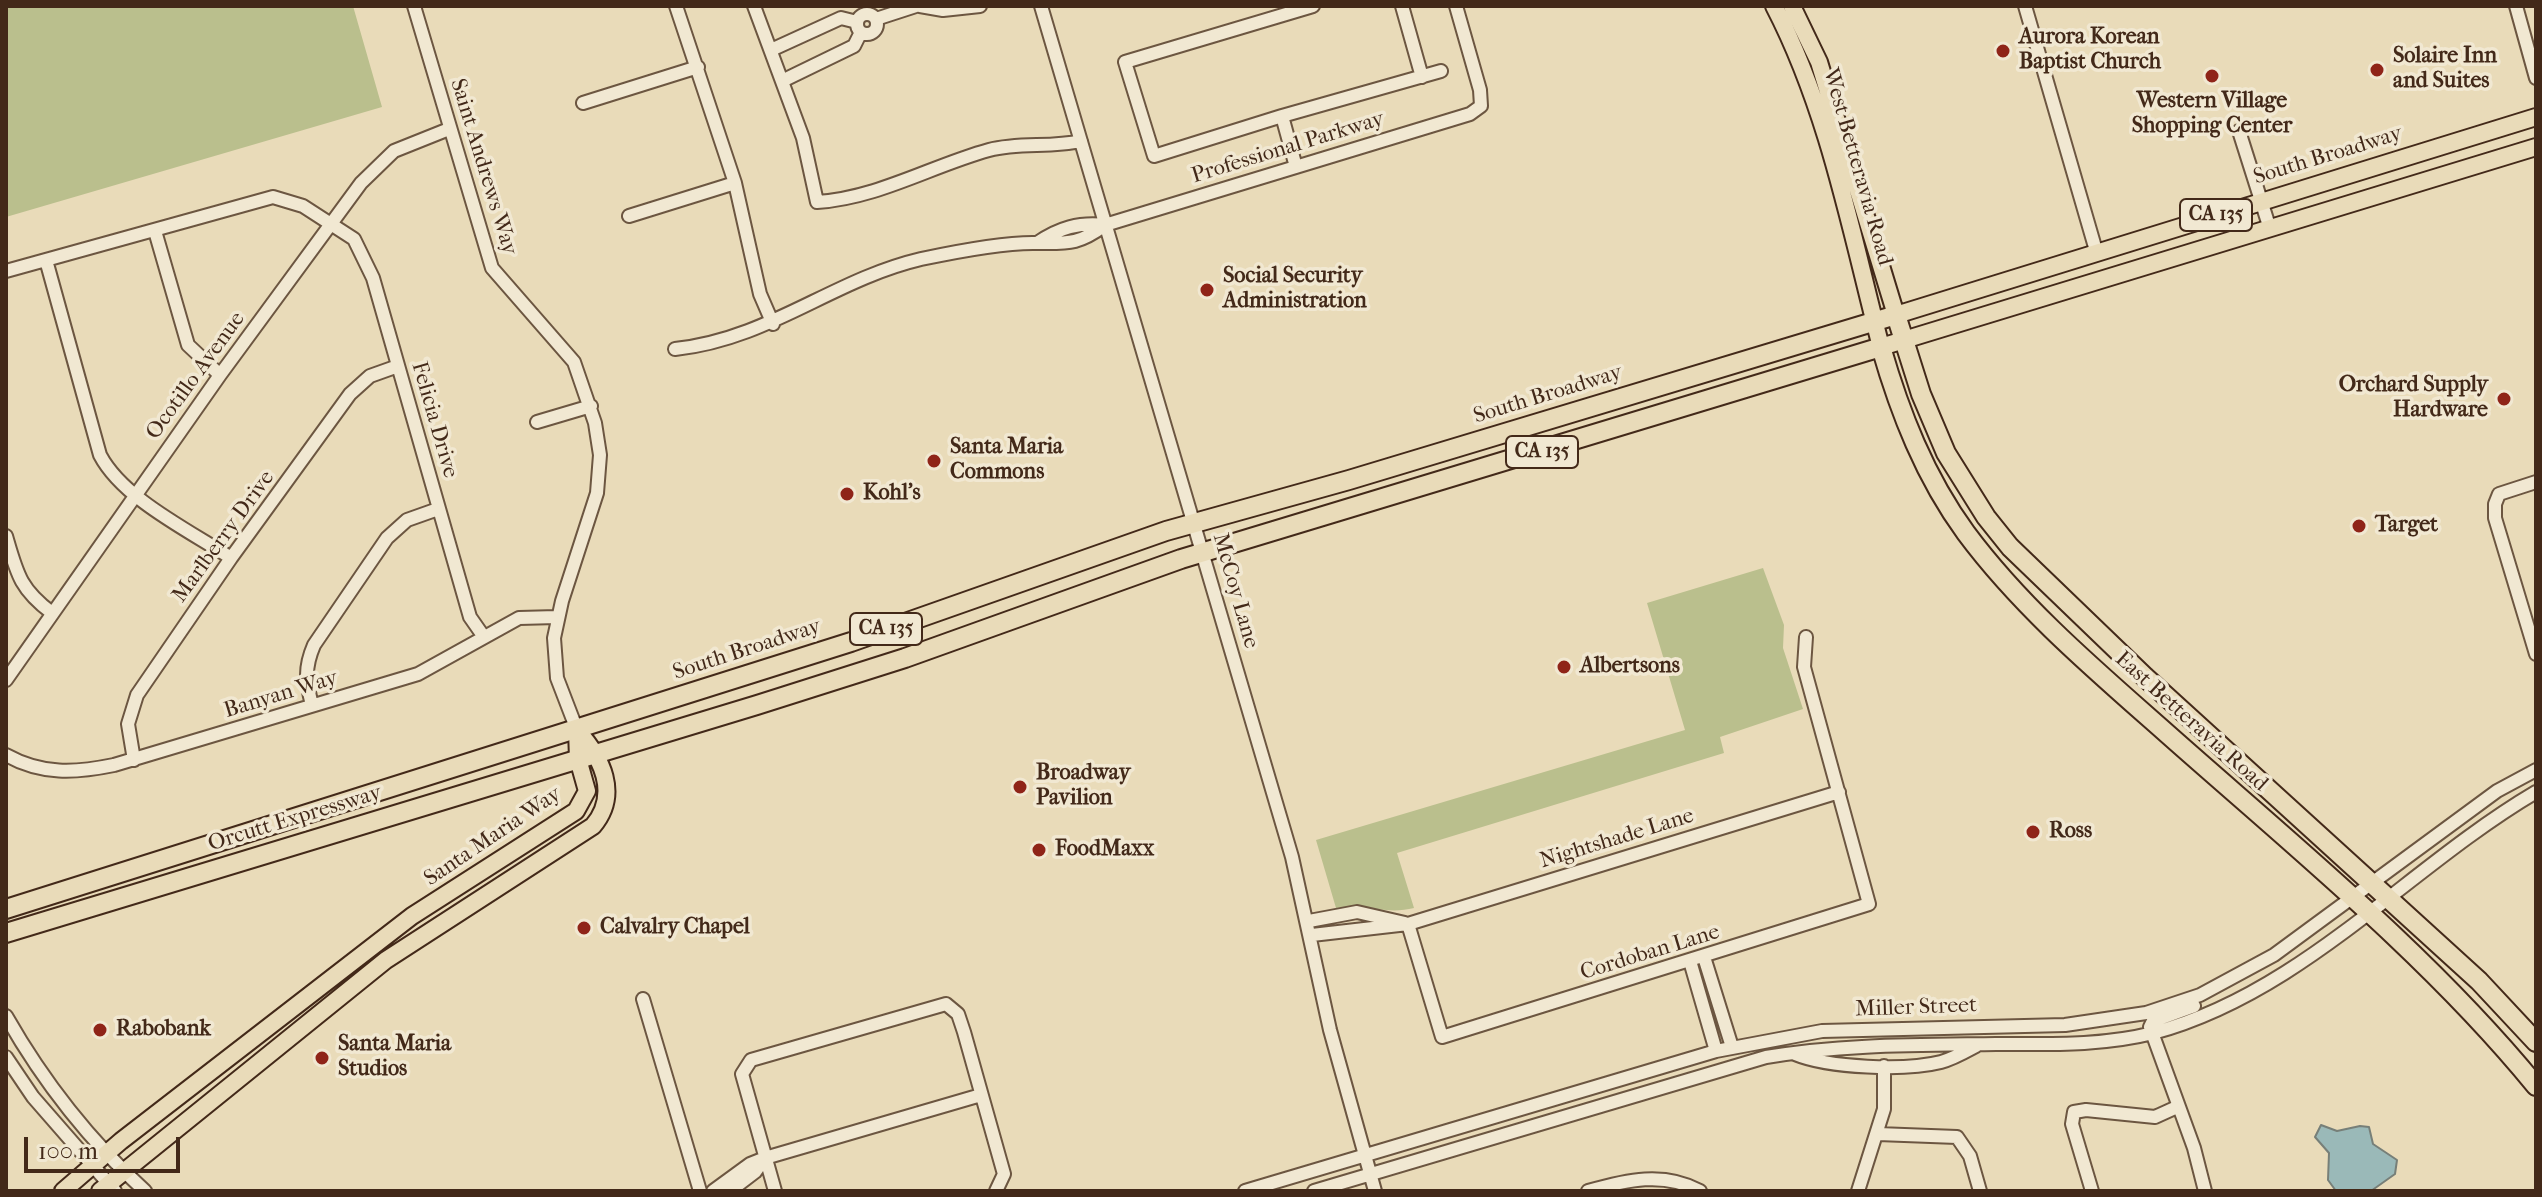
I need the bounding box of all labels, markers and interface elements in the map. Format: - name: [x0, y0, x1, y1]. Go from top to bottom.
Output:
- place label: Aurora Korean Baptist Church: [2019, 25, 2161, 76]
- marker: Aurora Korean Baptist Church: [1994, 42, 2012, 60]
- place label: Solaire Inn and Suites: [2393, 44, 2497, 96]
- marker: Solaire Inn and Suites: [2368, 61, 2386, 79]
- street label: West Betteravia Road: [1816, 65, 1898, 269]
- marker: Western Village Shopping Center: [2203, 67, 2221, 85]
- street label: Saint Andrews Way: [444, 76, 522, 258]
- place label: Western Village Shopping Center: [2132, 89, 2292, 140]
- street label: Professional Parkway: [1188, 106, 1388, 190]
- street label: South Broadway: [2251, 121, 2405, 191]
- road number: CA 135: [2180, 199, 2252, 231]
- place label: Social Security Administration: [1223, 264, 1367, 316]
- marker: Social Security Administration: [1198, 281, 1216, 299]
- street label: Ocotillo Avenue: [141, 307, 251, 445]
- street label: Felicia Drive: [405, 359, 463, 481]
- street label: South Broadway: [1471, 360, 1625, 430]
- place label: Orchard Supply Hardware: [2339, 373, 2488, 424]
- marker: Orchard Supply Hardware: [2495, 390, 2513, 408]
- place label: Santa Maria Commons: [950, 435, 1063, 486]
- road number: CA 135: [1506, 436, 1578, 468]
- marker: Santa Maria Commons: [925, 452, 943, 470]
- street label: Marlberry Drive: [167, 466, 281, 608]
- place label: Kohl's: [863, 481, 921, 507]
- marker: Kohl's: [838, 485, 856, 503]
- place label: Target: [2375, 513, 2438, 539]
- marker: Target: [2350, 517, 2368, 535]
- street label: McCoy Lane: [1206, 530, 1264, 652]
- road number: CA 135: [850, 613, 922, 645]
- street label: South Broadway: [670, 614, 824, 686]
- street label: East Betteravia Road: [2109, 646, 2273, 798]
- place label: Albertsons: [1580, 654, 1680, 680]
- marker: Albertsons: [1555, 658, 1573, 676]
- street label: Banyan Way: [221, 665, 341, 725]
- place label: Broadway Pavilion: [1036, 761, 1130, 812]
- marker: Broadway Pavilion: [1011, 778, 1029, 796]
- street label: Orcutt Expressway: [205, 780, 385, 858]
- street label: Santa Maria Way: [419, 781, 567, 893]
- street label: Nightshade Lane: [1537, 803, 1697, 875]
- place label: Ross: [2049, 819, 2092, 845]
- marker: Ross: [2024, 823, 2042, 841]
- place label: FoodMaxx: [1055, 837, 1154, 863]
- marker: FoodMaxx: [1030, 841, 1048, 859]
- place label: Calvalry Chapel: [600, 915, 750, 941]
- marker: Calvalry Chapel: [575, 919, 593, 937]
- street label: Cordoban Lane: [1577, 919, 1723, 987]
- street label: Miller Street: [1855, 993, 1977, 1023]
- place label: Rabobank: [116, 1017, 211, 1043]
- marker: Rabobank: [91, 1021, 109, 1039]
- place label: Santa Maria Studios: [338, 1032, 451, 1084]
- marker: Santa Maria Studios: [313, 1049, 331, 1067]
- scale bar: [28, 1121, 184, 1171]
- text: 100 m: [38, 1137, 98, 1165]

